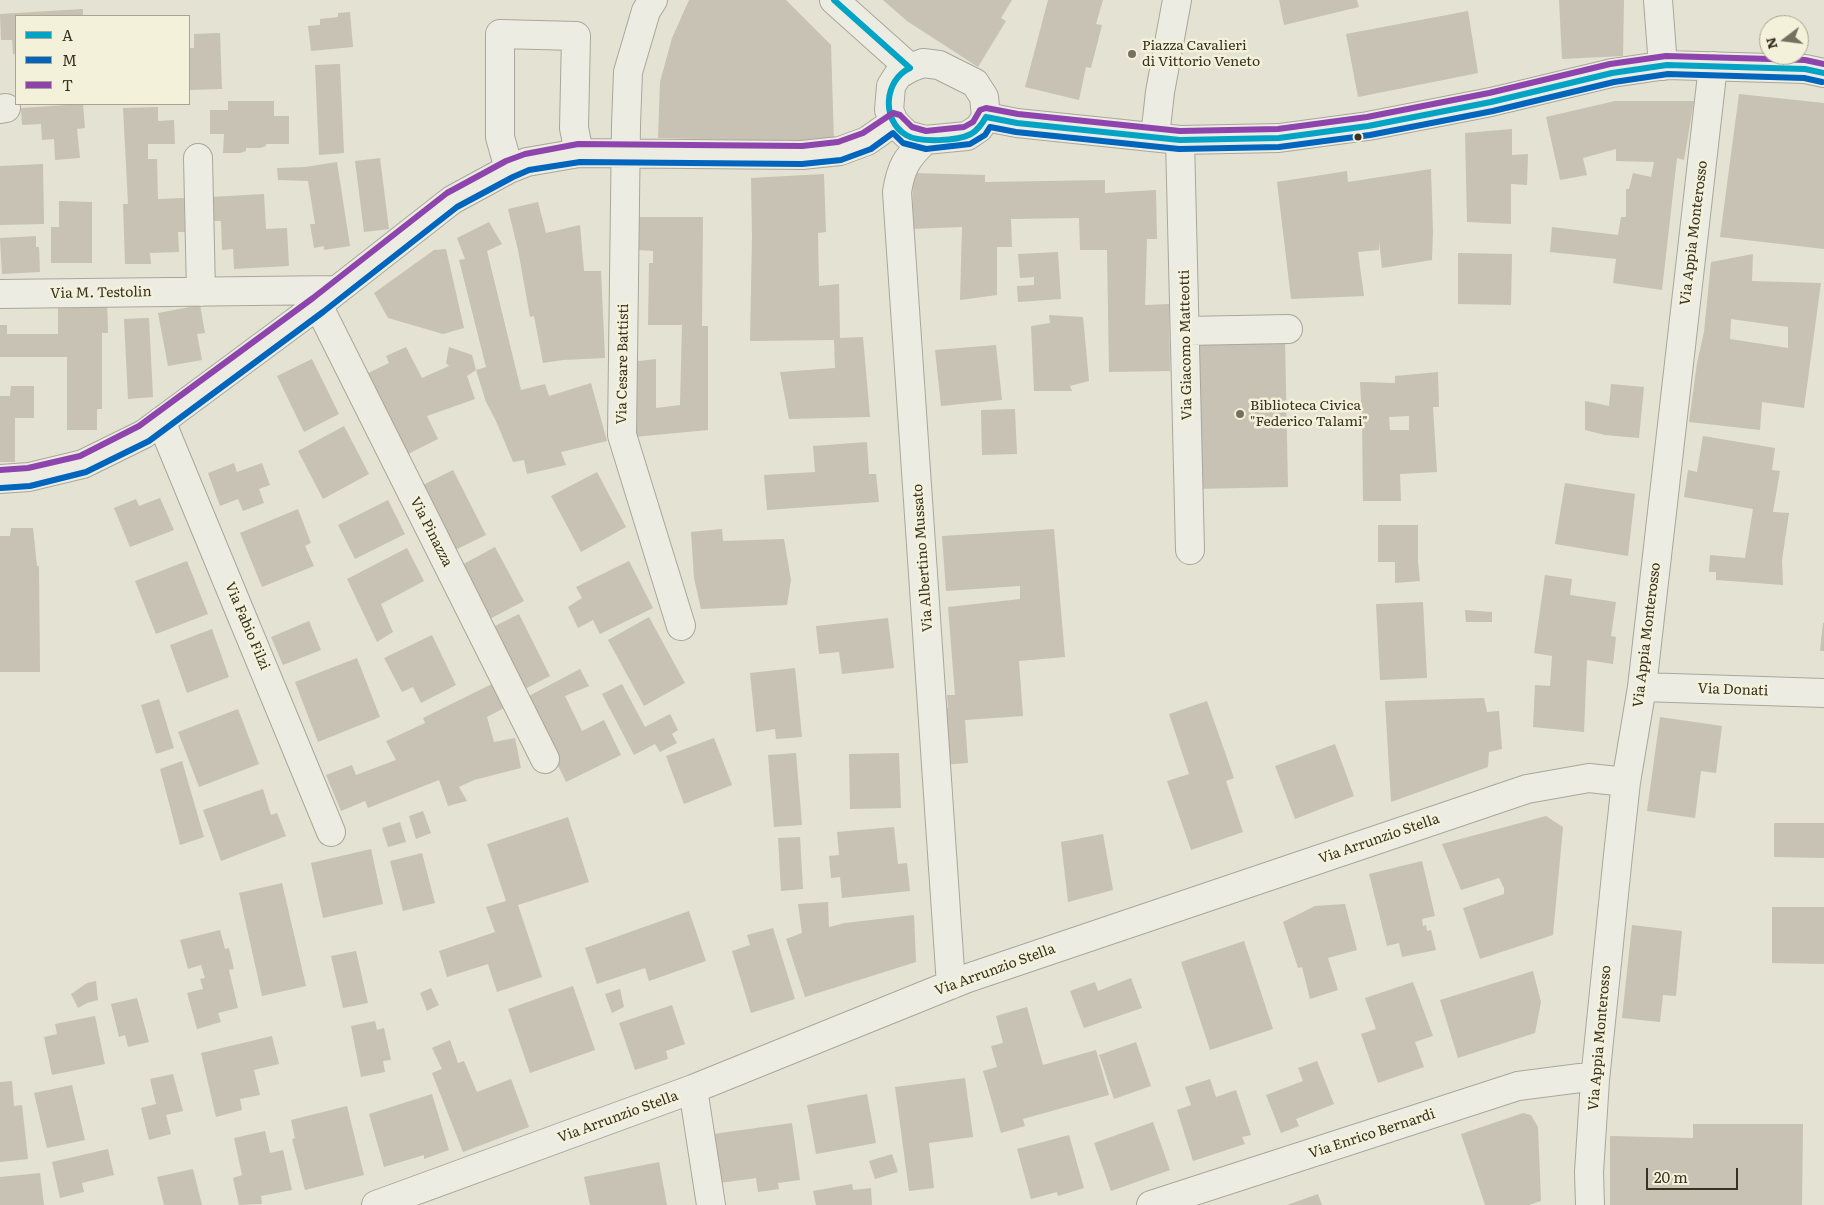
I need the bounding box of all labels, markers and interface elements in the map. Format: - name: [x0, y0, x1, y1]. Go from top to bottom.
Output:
- legend: [15, 15, 190, 105]
- north arrow: [1759, 15, 1809, 65]
- text: A: [62, 23, 73, 46]
- text: N: [1759, 35, 1782, 52]
- place label: Piazza Cavalieri di Vittorio Veneto: [1142, 38, 1260, 70]
- text: M: [62, 48, 77, 71]
- marker: Piazza Cavalieri di Vittorio Veneto: [1126, 48, 1138, 60]
- text: T: [62, 73, 73, 96]
- unlabelled marker: [1353, 132, 1363, 142]
- street label: Via Appia Monterosso: [1677, 160, 1711, 306]
- street label: Via Giacomo Matteotti: [1176, 270, 1196, 420]
- street label: Via M. Testolin: [50, 284, 152, 302]
- street label: Via Cesare Battisti: [614, 303, 632, 425]
- place label: Biblioteca Civica "Federico Talami": [1250, 398, 1368, 431]
- marker: Biblioteca Civica "Federico Talami": [1234, 408, 1246, 420]
- street label: Via Albertino Mussato: [909, 483, 937, 633]
- street label: Via Pinazza: [406, 494, 456, 570]
- street label: Via Appia Monterosso: [1630, 562, 1664, 708]
- street label: Via Fabio Filzi: [221, 580, 273, 672]
- street label: Via Donati: [1697, 680, 1769, 700]
- street label: Via Arrunzio Stella: [1316, 810, 1442, 868]
- street label: Via Arrunzio Stella: [933, 940, 1057, 1000]
- street label: Via Appia Monterosso: [1585, 965, 1615, 1111]
- street label: Via Arrunzio Stella: [556, 1087, 680, 1147]
- street label: Via Enrico Bernardi: [1307, 1106, 1437, 1162]
- scale bar: [1649, 1158, 1742, 1190]
- text: 20 m: [1654, 1165, 1688, 1188]

